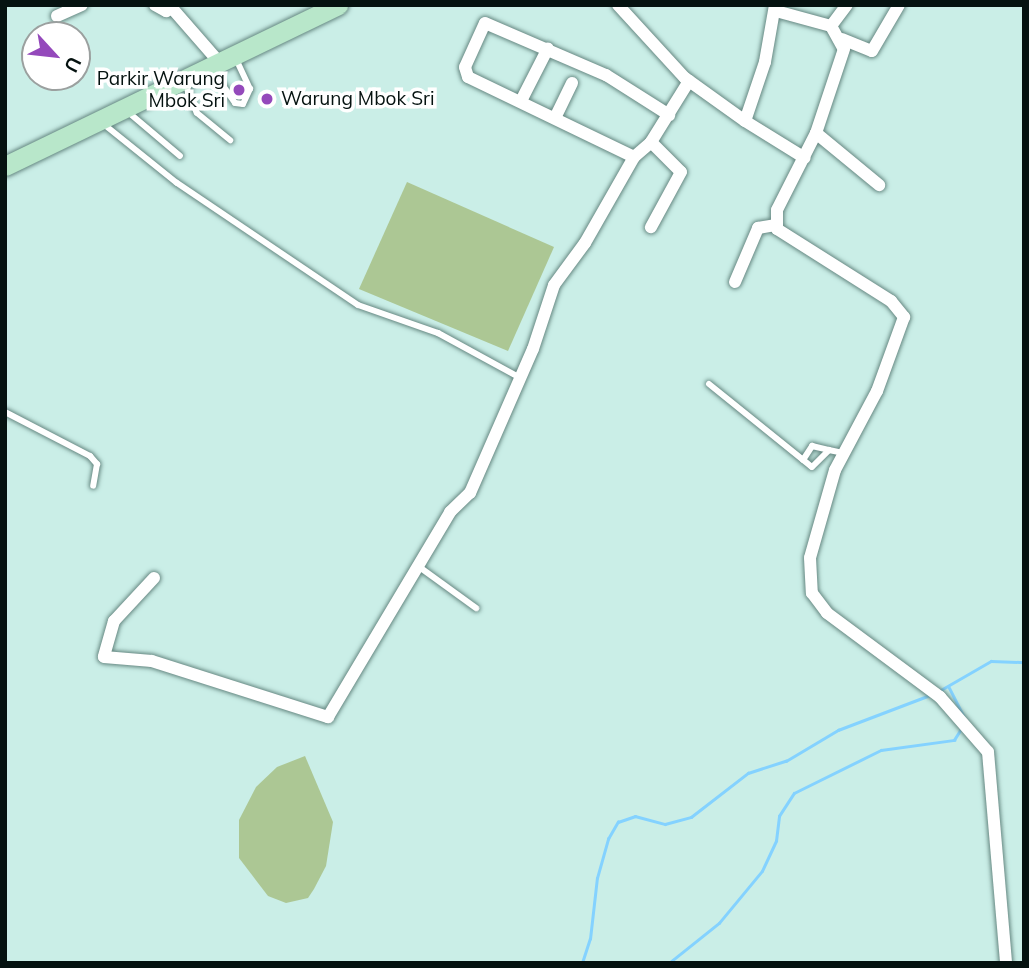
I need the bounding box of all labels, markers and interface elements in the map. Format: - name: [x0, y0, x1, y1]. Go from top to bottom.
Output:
- north arrow: [21, 21, 91, 91]
- text: U: [59, 53, 87, 76]
- place label: Parkir Warung Mbok Sri: [97, 68, 225, 112]
- marker: Parkir Warung Mbok Sri: [231, 82, 247, 98]
- place label: Warung Mbok Sri: [281, 88, 434, 110]
- marker: Warung Mbok Sri: [259, 91, 275, 107]

